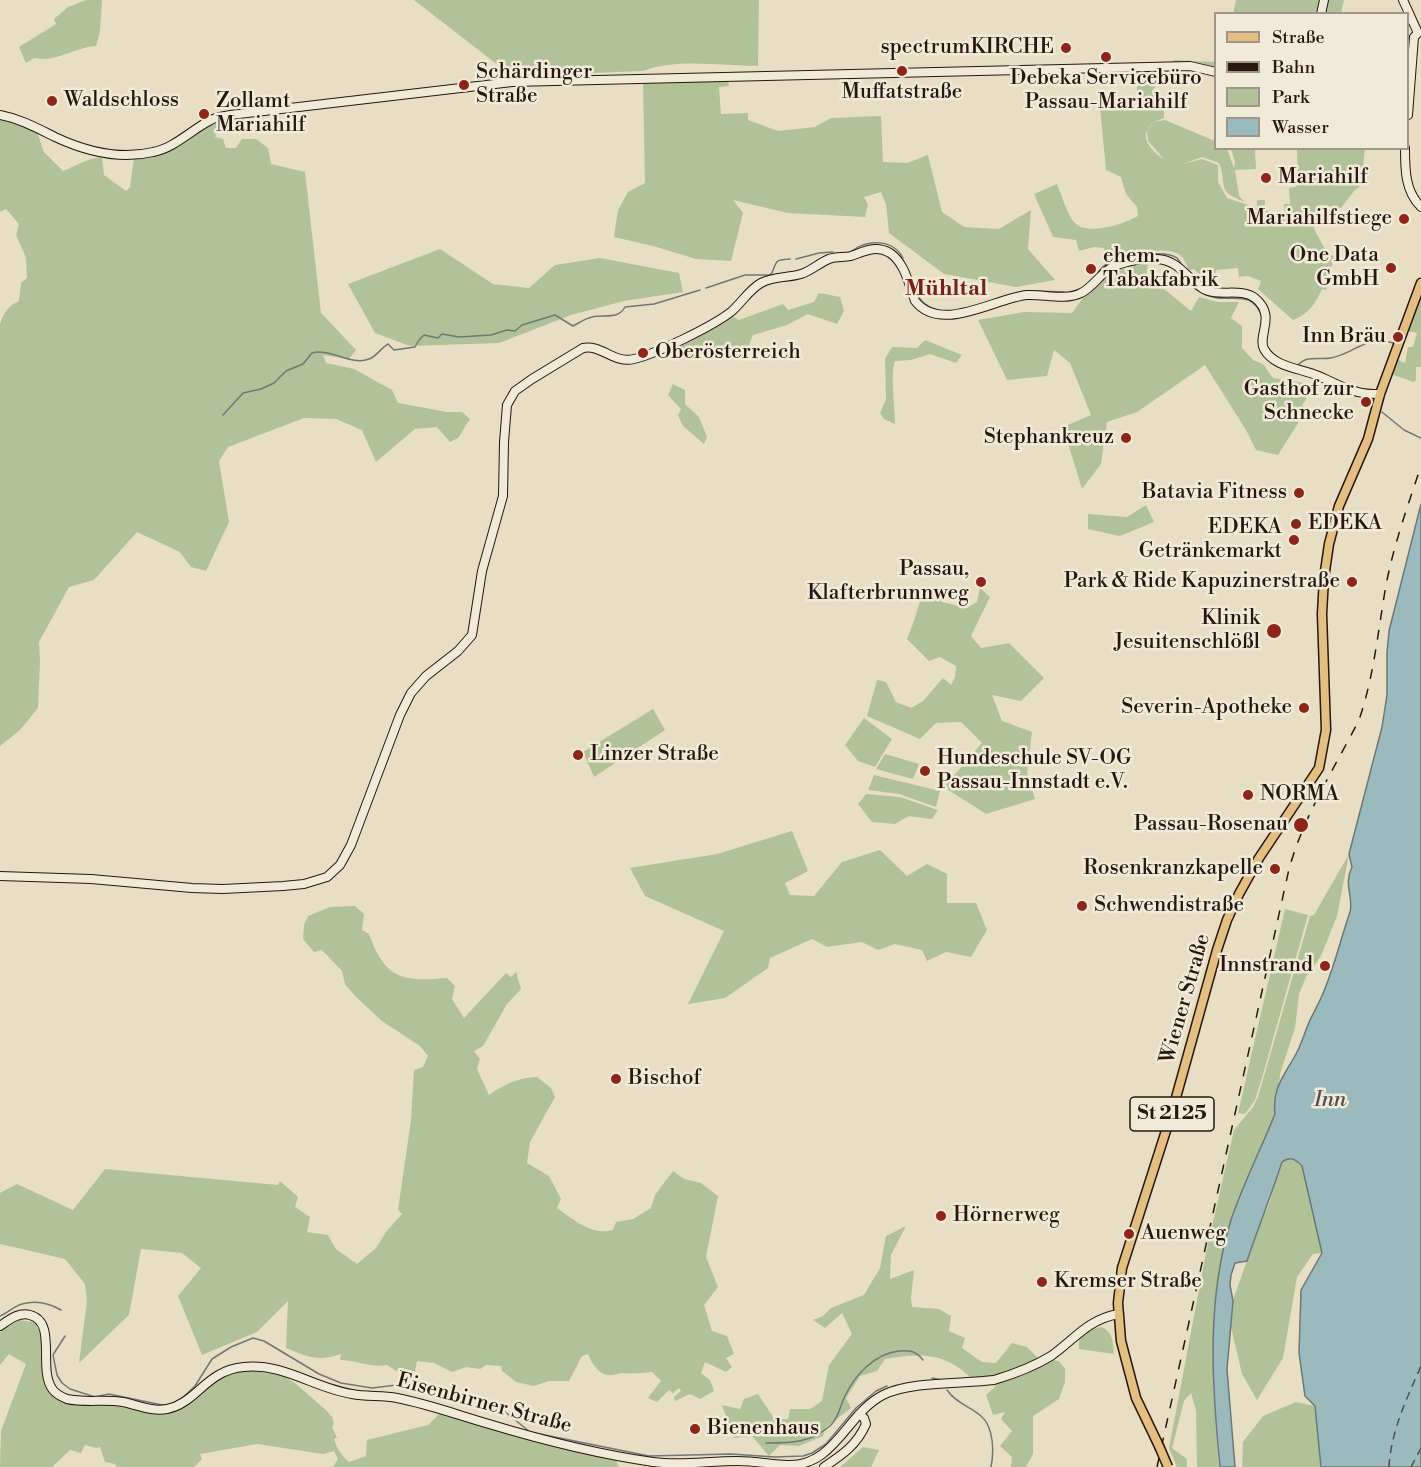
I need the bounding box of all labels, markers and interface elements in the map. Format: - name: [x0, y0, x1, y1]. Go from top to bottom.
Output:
- legend: [1214, 12, 1409, 150]
- text: Straße: [1272, 26, 1325, 49]
- place label: spectrumKIRCHE: [880, 35, 1054, 61]
- marker: spectrumKIRCHE: [1059, 41, 1073, 55]
- marker: Debeka Servicebüro Passau-Mariahilf: [1099, 50, 1113, 64]
- text: Bahn: [1272, 56, 1315, 79]
- place label: Schärdinger Straße: [476, 60, 592, 110]
- marker: Muffatstraße: [895, 64, 909, 78]
- place label: Debeka Servicebüro Passau-Mariahilf: [1010, 66, 1202, 116]
- marker: Schärdinger Straße: [457, 78, 471, 92]
- place label: Muffatstraße: [842, 80, 962, 106]
- text: Park: [1272, 86, 1309, 109]
- place label: Waldschloss: [64, 88, 179, 114]
- place label: Zollamt Mariahilf: [216, 89, 306, 139]
- marker: Waldschloss: [45, 94, 59, 108]
- marker: Zollamt Mariahilf: [197, 107, 211, 121]
- text: Wasser: [1272, 116, 1329, 139]
- place label: Mariahilf: [1278, 165, 1368, 191]
- marker: Mariahilf: [1259, 171, 1273, 185]
- place label: Mariahilfstiege: [1247, 206, 1392, 232]
- marker: Mariahilfstiege: [1397, 212, 1411, 226]
- place label: One Data GmbH: [1290, 243, 1379, 293]
- place label: ehem. Tabakfabrik: [1103, 244, 1218, 294]
- marker: One Data GmbH: [1384, 261, 1398, 275]
- marker: ehem. Tabakfabrik: [1084, 262, 1098, 276]
- district label: Mühltal: [905, 277, 987, 303]
- place label: Inn Bräu: [1302, 324, 1386, 350]
- marker: Inn Bräu: [1391, 330, 1405, 344]
- place label: Oberösterreich: [655, 340, 801, 366]
- marker: Oberösterreich: [636, 346, 650, 360]
- place label: Gasthof zur Schnecke: [1244, 377, 1354, 427]
- marker: Gasthof zur Schnecke: [1359, 395, 1373, 409]
- place label: Stephankreuz: [984, 425, 1114, 451]
- marker: Stephankreuz: [1119, 431, 1133, 445]
- place label: Batavia Fitness: [1142, 480, 1287, 506]
- marker: Batavia Fitness: [1292, 486, 1306, 500]
- place label: EDEKA: [1308, 511, 1382, 537]
- place label: EDEKA Getränkemarkt: [1139, 515, 1282, 565]
- marker: EDEKA: [1289, 517, 1303, 531]
- marker: EDEKA Getränkemarkt: [1287, 533, 1301, 547]
- place label: Passau, Klafterbrunnweg: [807, 557, 969, 607]
- place label: Park & Ride Kapuzinerstraße: [1064, 569, 1340, 595]
- marker: Passau, Klafterbrunnweg: [974, 575, 988, 589]
- marker: Park & Ride Kapuzinerstraße: [1345, 575, 1359, 589]
- place label: Klinik Jesuitenschlößl: [1114, 606, 1260, 656]
- marker: Klinik Jesuitenschlößl: [1265, 622, 1283, 640]
- place label: Severin-Apotheke: [1121, 695, 1292, 721]
- marker: Severin-Apotheke: [1297, 701, 1311, 715]
- place label: Linzer Straße: [590, 742, 719, 768]
- place label: Hundeschule SV-OG Passau-Innstadt e.V.: [937, 746, 1131, 796]
- marker: Linzer Straße: [571, 748, 585, 762]
- marker: Hundeschule SV-OG Passau-Innstadt e.V.: [918, 764, 932, 778]
- place label: NORMA: [1260, 782, 1339, 808]
- marker: NORMA: [1241, 788, 1255, 802]
- place label: Passau-Rosenau: [1134, 812, 1288, 838]
- marker: Passau-Rosenau: [1292, 816, 1310, 834]
- place label: Rosenkranzkapelle: [1083, 856, 1263, 882]
- marker: Rosenkranzkapelle: [1268, 862, 1282, 876]
- place label: Schwendistraße: [1094, 893, 1244, 919]
- marker: Schwendistraße: [1075, 899, 1089, 913]
- street label: Wiener Straße: [1155, 931, 1217, 1067]
- place label: Innstrand: [1219, 953, 1313, 979]
- marker: Innstrand: [1318, 959, 1332, 973]
- place label: Bischof: [628, 1066, 701, 1092]
- marker: Bischof: [609, 1072, 623, 1086]
- water label: Inn: [1314, 1088, 1346, 1114]
- road number: St 2125: [1130, 1097, 1214, 1131]
- place label: Hörnerweg: [953, 1203, 1060, 1229]
- marker: Hörnerweg: [934, 1209, 948, 1223]
- place label: Auenweg: [1141, 1221, 1226, 1247]
- marker: Auenweg: [1122, 1227, 1136, 1241]
- place label: Kremser Straße: [1054, 1269, 1202, 1295]
- marker: Kremser Straße: [1035, 1275, 1049, 1289]
- street label: Eisenbirner Straße: [394, 1369, 574, 1439]
- place label: Bienenhaus: [707, 1416, 819, 1442]
- marker: Bienenhaus: [688, 1422, 702, 1436]

